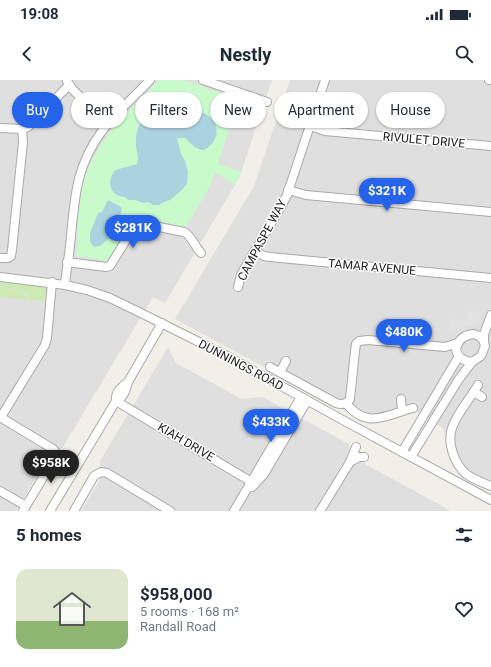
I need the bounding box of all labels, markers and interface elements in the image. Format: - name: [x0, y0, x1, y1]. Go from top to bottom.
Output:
- text: 19:08: [20, 5, 59, 23]
- icon: back: [16, 43, 38, 65]
- icon: search: [453, 43, 475, 65]
- text: Nestly: [220, 44, 271, 65]
- chip: Buy: [12, 92, 63, 128]
- chip: Rent: [71, 92, 127, 128]
- chip: Filters: [135, 92, 202, 128]
- chip: New: [210, 92, 266, 128]
- chip: Apartment: [274, 92, 368, 128]
- chip: House: [376, 92, 445, 128]
- street label: RIVULET DRIVE: [382, 129, 466, 151]
- pin: $321K: [359, 178, 415, 212]
- text: $321K: [368, 183, 406, 198]
- street label: CAMPASPE WAY: [235, 196, 290, 283]
- pin: $281K: [105, 215, 161, 249]
- text: $281K: [114, 220, 152, 235]
- street label: TAMAR AVENUE: [327, 256, 417, 278]
- pin: $480K: [376, 319, 432, 353]
- text: $480K: [385, 324, 423, 339]
- street label: DUNNINGS ROAD: [196, 337, 286, 393]
- pin: $433K: [243, 409, 299, 443]
- text: $433K: [252, 414, 290, 429]
- street label: KIAH DRIVE: [155, 420, 217, 464]
- pin: $958K: [23, 450, 79, 484]
- text: $958K: [32, 455, 70, 470]
- icon: filters: [453, 524, 475, 546]
- text: 5 homes: [16, 525, 82, 545]
- text: $958,000: [140, 584, 212, 604]
- icon: home: [48, 585, 96, 633]
- icon: heart: [453, 598, 475, 620]
- text: 5 rooms · 168 m²: [140, 604, 239, 619]
- text: Randall Road: [140, 619, 216, 634]

